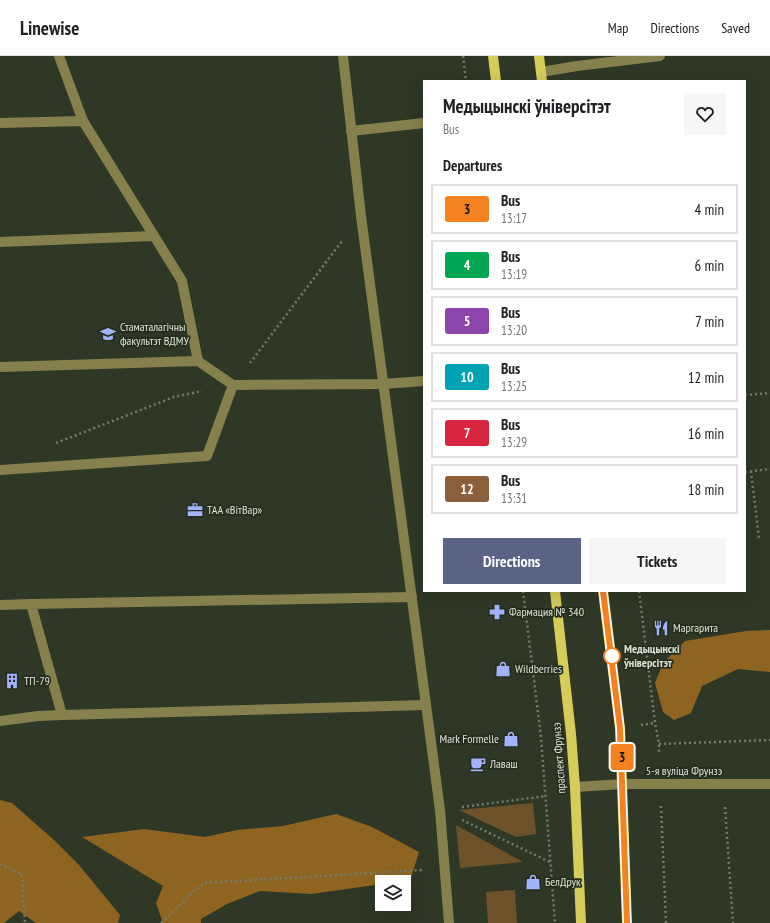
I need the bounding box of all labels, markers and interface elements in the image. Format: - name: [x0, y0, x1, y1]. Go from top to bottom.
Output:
- text: Linewise: [20, 16, 79, 40]
- text: Map: [608, 19, 628, 37]
- text: Directions: [650, 19, 699, 37]
- text: Saved: [721, 19, 750, 37]
- button: heart: [684, 93, 726, 135]
- text: Медыцынскі ўніверсітэт: [443, 94, 611, 118]
- text: Bus: [443, 121, 459, 138]
- text: Departures: [443, 156, 502, 175]
- text: Bus: [501, 191, 520, 210]
- text: 3: [464, 200, 470, 218]
- text: 4 min: [694, 200, 724, 219]
- text: 13:17: [501, 210, 527, 227]
- text: Bus: [501, 247, 520, 266]
- text: 4: [464, 256, 470, 274]
- text: 6 min: [694, 256, 724, 275]
- text: 13:19: [501, 266, 527, 283]
- text: Bus: [501, 303, 520, 322]
- text: 5: [464, 312, 470, 330]
- text: 7 min: [695, 312, 724, 331]
- place label: Стаматалагічны факультэт ВДМУ: [120, 319, 190, 348]
- text: 13:20: [501, 322, 527, 339]
- school or university icon: Стаматалагічны факультэт ВДМУ: [99, 325, 117, 343]
- text: Bus: [501, 359, 520, 378]
- text: 10: [460, 368, 474, 386]
- text: 12 min: [688, 368, 724, 387]
- text: 13:25: [501, 378, 527, 395]
- text: Bus: [501, 415, 520, 434]
- text: 7: [464, 424, 470, 442]
- text: 16 min: [688, 424, 724, 443]
- text: 13:29: [501, 434, 527, 451]
- text: Bus: [501, 471, 520, 490]
- text: 12: [460, 480, 474, 498]
- text: 18 min: [688, 480, 724, 499]
- text: 13:31: [501, 490, 527, 507]
- office icon: ТАА «ВітВар»: [186, 501, 204, 519]
- place label: ТАА «ВітВар»: [207, 502, 263, 517]
- button: Directions: [443, 538, 581, 584]
- button: Tickets: [589, 538, 726, 584]
- pharmacy icon: Фармация № 340: [488, 603, 506, 621]
- place label: Фармация № 340: [509, 604, 584, 619]
- restaurant icon: Маргарита: [652, 619, 670, 637]
- place label: Маргарита: [673, 620, 718, 635]
- place label: Медыцынскі ўніверсітэт: [623, 641, 680, 670]
- marker: Медыцынскі ўніверсітэт: [603, 647, 621, 665]
- shop icon: Wildberries: [494, 660, 512, 678]
- place label: Wildberries: [515, 661, 562, 676]
- building icon: ТП-79: [3, 672, 21, 690]
- place label: ТП-79: [24, 673, 50, 688]
- street label: праспект Фрунзэ: [548, 721, 568, 794]
- shop icon: Mark Formelle: [502, 730, 520, 748]
- place label: Mark Formelle: [440, 731, 499, 746]
- line badge: 3: [609, 744, 635, 770]
- text: 3: [619, 748, 625, 766]
- cafe icon: Лаваш: [469, 755, 487, 773]
- place label: Лаваш: [489, 756, 518, 771]
- street label: 5-я вуліца Фрунзэ: [646, 763, 723, 778]
- shop icon: БелДрук: [524, 873, 542, 891]
- place label: БелДрук: [545, 874, 581, 889]
- map controls: [375, 875, 411, 911]
- button: layers: [375, 875, 411, 911]

